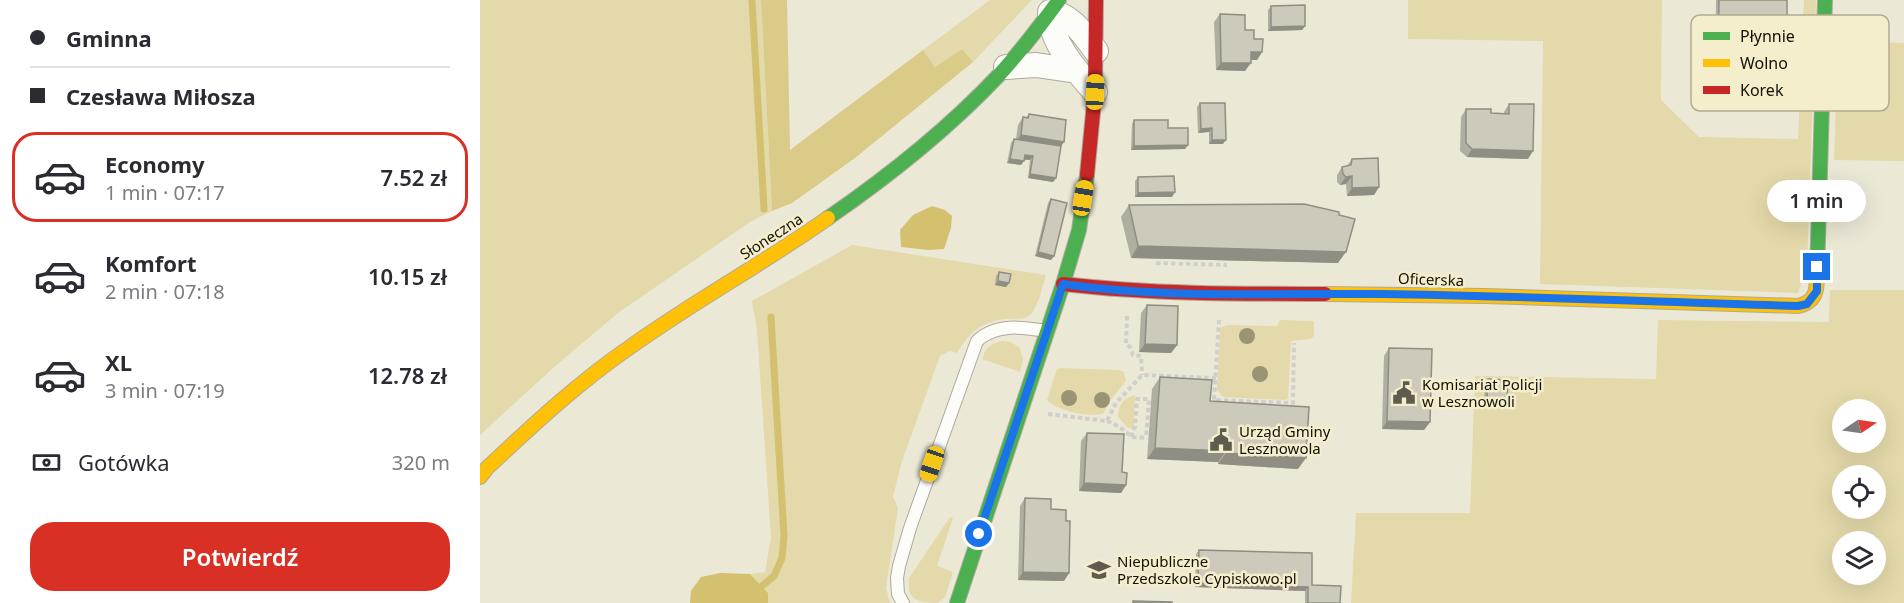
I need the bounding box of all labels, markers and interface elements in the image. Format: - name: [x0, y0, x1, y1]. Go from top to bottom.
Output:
- legend: [1691, 15, 1889, 111]
- text: Gminna: [66, 23, 152, 53]
- text: Płynnie: [1740, 25, 1795, 47]
- text: Wolno: [1740, 52, 1788, 74]
- car: [1085, 74, 1105, 110]
- text: Korek: [1740, 79, 1784, 101]
- text: Czesława Miłosza: [66, 81, 256, 111]
- text: Economy: [105, 149, 204, 179]
- icon: car: [33, 150, 87, 204]
- text: 7.52 zł: [380, 162, 447, 192]
- text: 1 min · 07:17: [105, 179, 225, 206]
- car: [1071, 179, 1095, 217]
- callout: 1 min: [1768, 180, 1866, 222]
- text: 1 min: [1789, 187, 1844, 214]
- street label: Słoneczna: [736, 208, 806, 264]
- text: Komfort: [105, 248, 196, 278]
- icon: car: [33, 249, 87, 303]
- route end: [1803, 253, 1830, 280]
- text: 10.15 zł: [368, 261, 447, 291]
- street label: Oficerska: [1398, 268, 1464, 290]
- text: 2 min · 07:18: [105, 278, 225, 305]
- text: XL: [105, 347, 132, 377]
- icon: car: [33, 348, 87, 402]
- text: 12.78 zł: [368, 360, 447, 390]
- place label: Komisariat Policji w Lesznowoli: [1422, 374, 1542, 411]
- text: 3 min · 07:19: [105, 377, 225, 404]
- public building icon: Komisariat Policji w Lesznowoli: [1391, 380, 1417, 406]
- north arrow: [1832, 399, 1886, 453]
- map controls: [1832, 399, 1886, 585]
- place label: Urząd Gminy Lesznowola: [1239, 421, 1331, 458]
- public building icon: Urząd Gminy Lesznowola: [1208, 427, 1234, 453]
- car: [918, 444, 946, 484]
- icon: cash: [30, 446, 63, 479]
- text: Gotówka: [78, 447, 170, 477]
- text: 320 m: [392, 449, 450, 476]
- button: locate: [1832, 465, 1886, 519]
- route start: [965, 520, 992, 547]
- button: Potwierdź: [30, 522, 450, 591]
- button: layers: [1832, 531, 1886, 585]
- place label: Niepubliczne Przedszkole Cypiskowo.pl: [1117, 551, 1297, 588]
- school or university icon: Niepubliczne Przedszkole Cypiskowo.pl: [1086, 557, 1112, 583]

